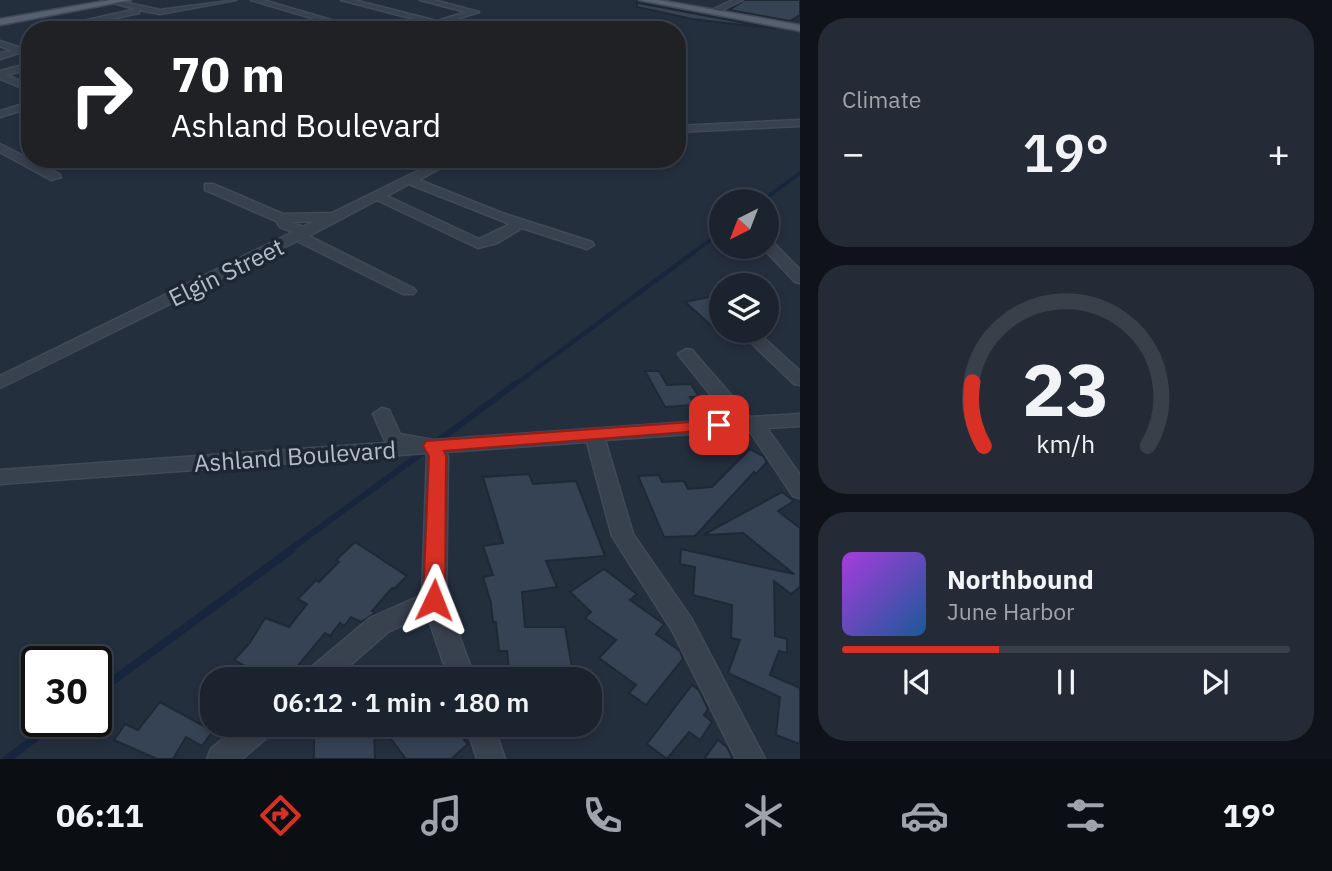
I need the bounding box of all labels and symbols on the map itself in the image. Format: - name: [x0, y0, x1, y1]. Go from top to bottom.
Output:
- north arrow: [709, 189, 779, 259]
- street label: Elgin Street: [163, 230, 289, 314]
- pin: [689, 395, 749, 455]
- street label: Ashland Boulevard: [193, 433, 397, 479]
- position arrow: [397, 563, 471, 637]
- speed limit sign: 30: [21, 646, 112, 737]

